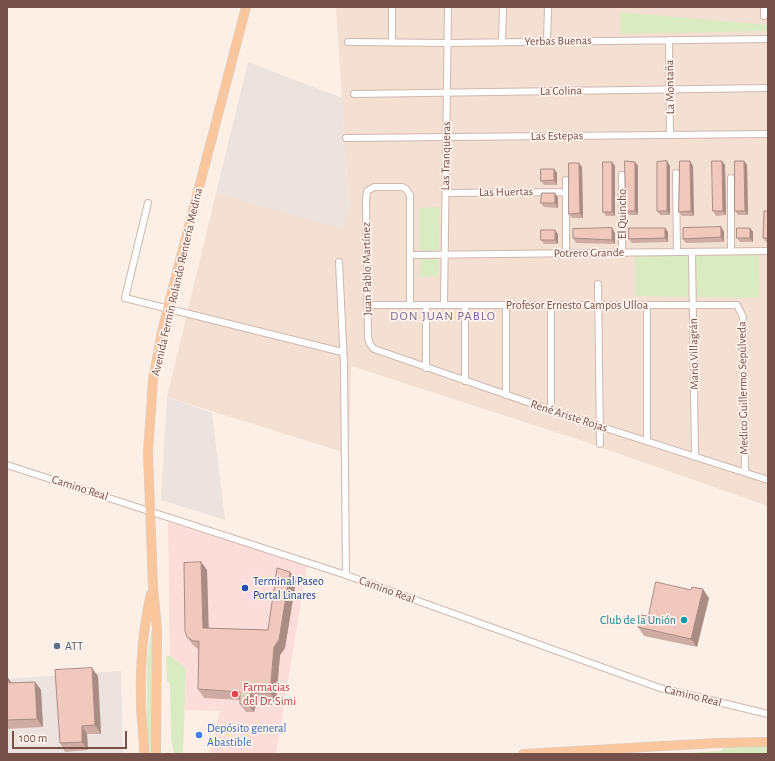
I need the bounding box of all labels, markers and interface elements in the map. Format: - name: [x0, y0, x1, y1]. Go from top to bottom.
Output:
- street label: Yerbas Buenas: [524, 33, 592, 49]
- street label: La Montaña: [662, 60, 678, 114]
- street label: La Colina: [540, 83, 582, 99]
- street label: Las Tranqueras: [438, 121, 454, 191]
- street label: Las Estepas: [531, 128, 583, 144]
- street label: Las Huertas: [479, 184, 533, 200]
- street label: Avenida Fermín Rolando Rentería Medina: [148, 187, 206, 377]
- street label: El Quincho: [615, 189, 629, 239]
- street label: Juan Pablo Martínez: [359, 222, 375, 316]
- street label: Potrero Grande: [554, 245, 624, 261]
- street label: Profesor Ernesto Campos Ulloa: [506, 298, 648, 312]
- district label: DON JUAN PABLO: [390, 308, 496, 324]
- street label: Mario Villagrán: [686, 318, 702, 390]
- street label: Medico Guillermo Sepúlveda: [735, 321, 751, 455]
- street label: René Ariste Rojas: [529, 397, 609, 435]
- street label: Camino Real: [50, 472, 110, 504]
- street label: Camino Real: [357, 573, 417, 607]
- place label: Terminal Paseo Portal Linares: [253, 574, 324, 602]
- marker: Terminal Paseo Portal Linares: [240, 583, 250, 593]
- place label: Club de la Unión: [600, 613, 676, 627]
- marker: Club de la Unión: [679, 615, 689, 625]
- place label: ATT: [65, 639, 83, 653]
- marker: ATT: [52, 641, 62, 651]
- place label: Farmacias del Dr. Simi: [243, 680, 296, 708]
- street label: Camino Real: [663, 682, 723, 710]
- marker: Farmacias del Dr. Simi: [230, 689, 240, 699]
- place label: Depósito general Abastible: [207, 721, 287, 749]
- scale bar: [14, 723, 129, 749]
- marker: Depósito general Abastible: [194, 730, 204, 740]
- text: 100 m: [19, 732, 47, 744]

